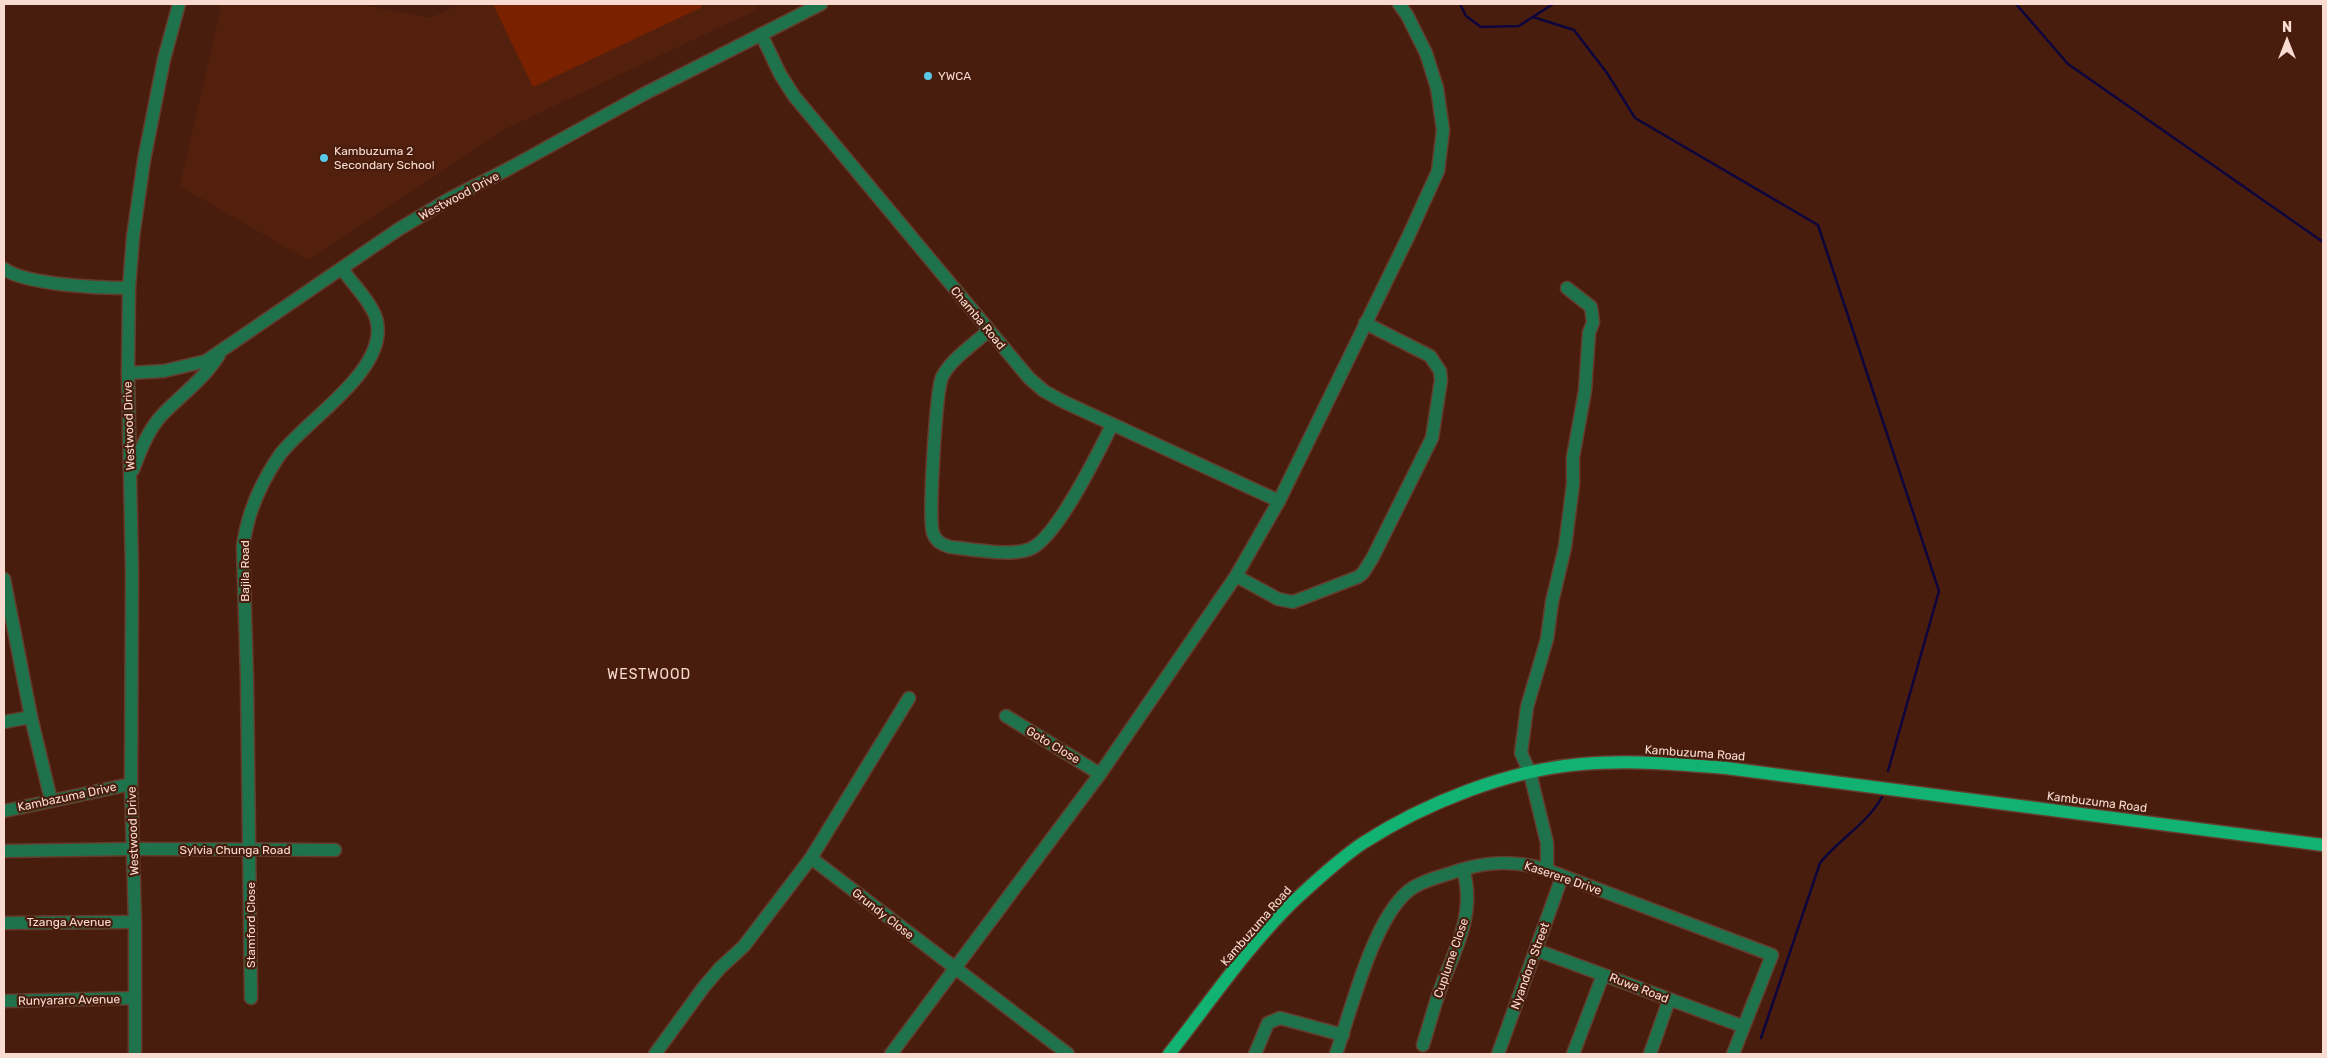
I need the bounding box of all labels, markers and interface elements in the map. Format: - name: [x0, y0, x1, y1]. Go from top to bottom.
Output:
- north arrow: [2262, 15, 2312, 65]
- text: N: [2282, 19, 2292, 36]
- place label: YWCA: [938, 69, 971, 83]
- marker: YWCA: [922, 70, 934, 82]
- place label: Kambuzuma 2 Secondary School: [334, 144, 435, 172]
- marker: Kambuzuma 2 Secondary School: [318, 152, 330, 164]
- street label: Westwood Drive: [416, 169, 502, 223]
- street label: Chamba Road: [948, 284, 1008, 352]
- street label: Westwood Drive: [120, 381, 138, 471]
- street label: Bajila Road: [238, 540, 252, 602]
- district label: WESTWOOD: [607, 666, 691, 683]
- street label: Goto Close: [1024, 724, 1083, 767]
- street label: Kambuzuma Road: [1644, 743, 1746, 763]
- street label: Kambazuma Drive: [16, 780, 118, 814]
- street label: Westwood Drive: [124, 786, 142, 876]
- street label: Kambuzuma Road: [2046, 789, 2148, 815]
- street label: Sylvia Chunga Road: [179, 843, 291, 857]
- street label: Kaserere Drive: [1523, 858, 1604, 898]
- street label: Stamford Close: [244, 882, 258, 968]
- street label: Kambuzuma Road: [1218, 883, 1294, 969]
- street label: Grundy Close: [849, 886, 917, 943]
- street label: Tzanga Avenue: [27, 915, 111, 929]
- street label: Cuplume Close: [1431, 916, 1471, 1000]
- street label: Nyandora Street: [1508, 920, 1552, 1011]
- street label: Ruwa Road: [1607, 970, 1671, 1006]
- street label: Runyararo Avenue: [18, 992, 121, 1008]

